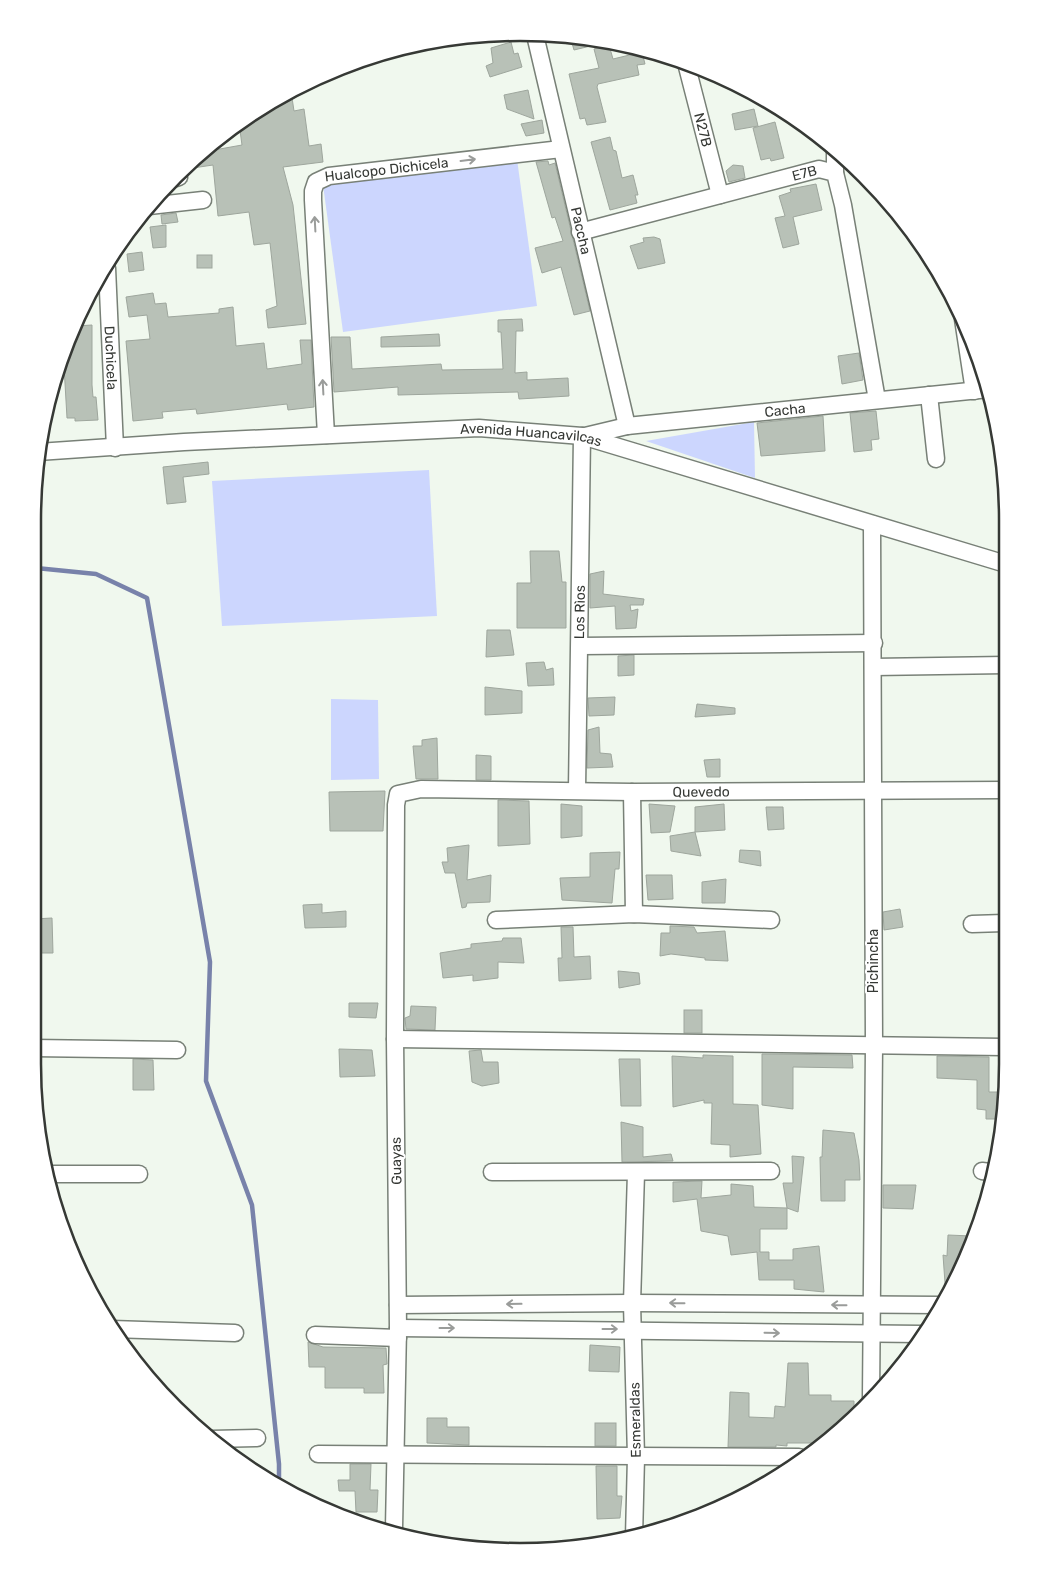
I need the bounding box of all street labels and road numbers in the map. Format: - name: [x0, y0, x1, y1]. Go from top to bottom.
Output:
- street label: N27B: [690, 111, 715, 149]
- street label: Hualcopo Dichicela: [324, 154, 449, 185]
- street label: E7B: [790, 162, 819, 185]
- street label: Paccha: [567, 205, 594, 256]
- street label: Duchicela: [101, 325, 120, 391]
- street label: Cacha: [764, 400, 806, 421]
- street label: Avenida Huancavilcas: [460, 420, 604, 451]
- street label: Los Rìos: [571, 585, 589, 639]
- street label: Quevedo: [673, 783, 730, 801]
- street label: Pichincha: [865, 929, 882, 993]
- street label: Guayas: [388, 1137, 405, 1185]
- street label: Esmeraldas: [626, 1382, 645, 1458]

